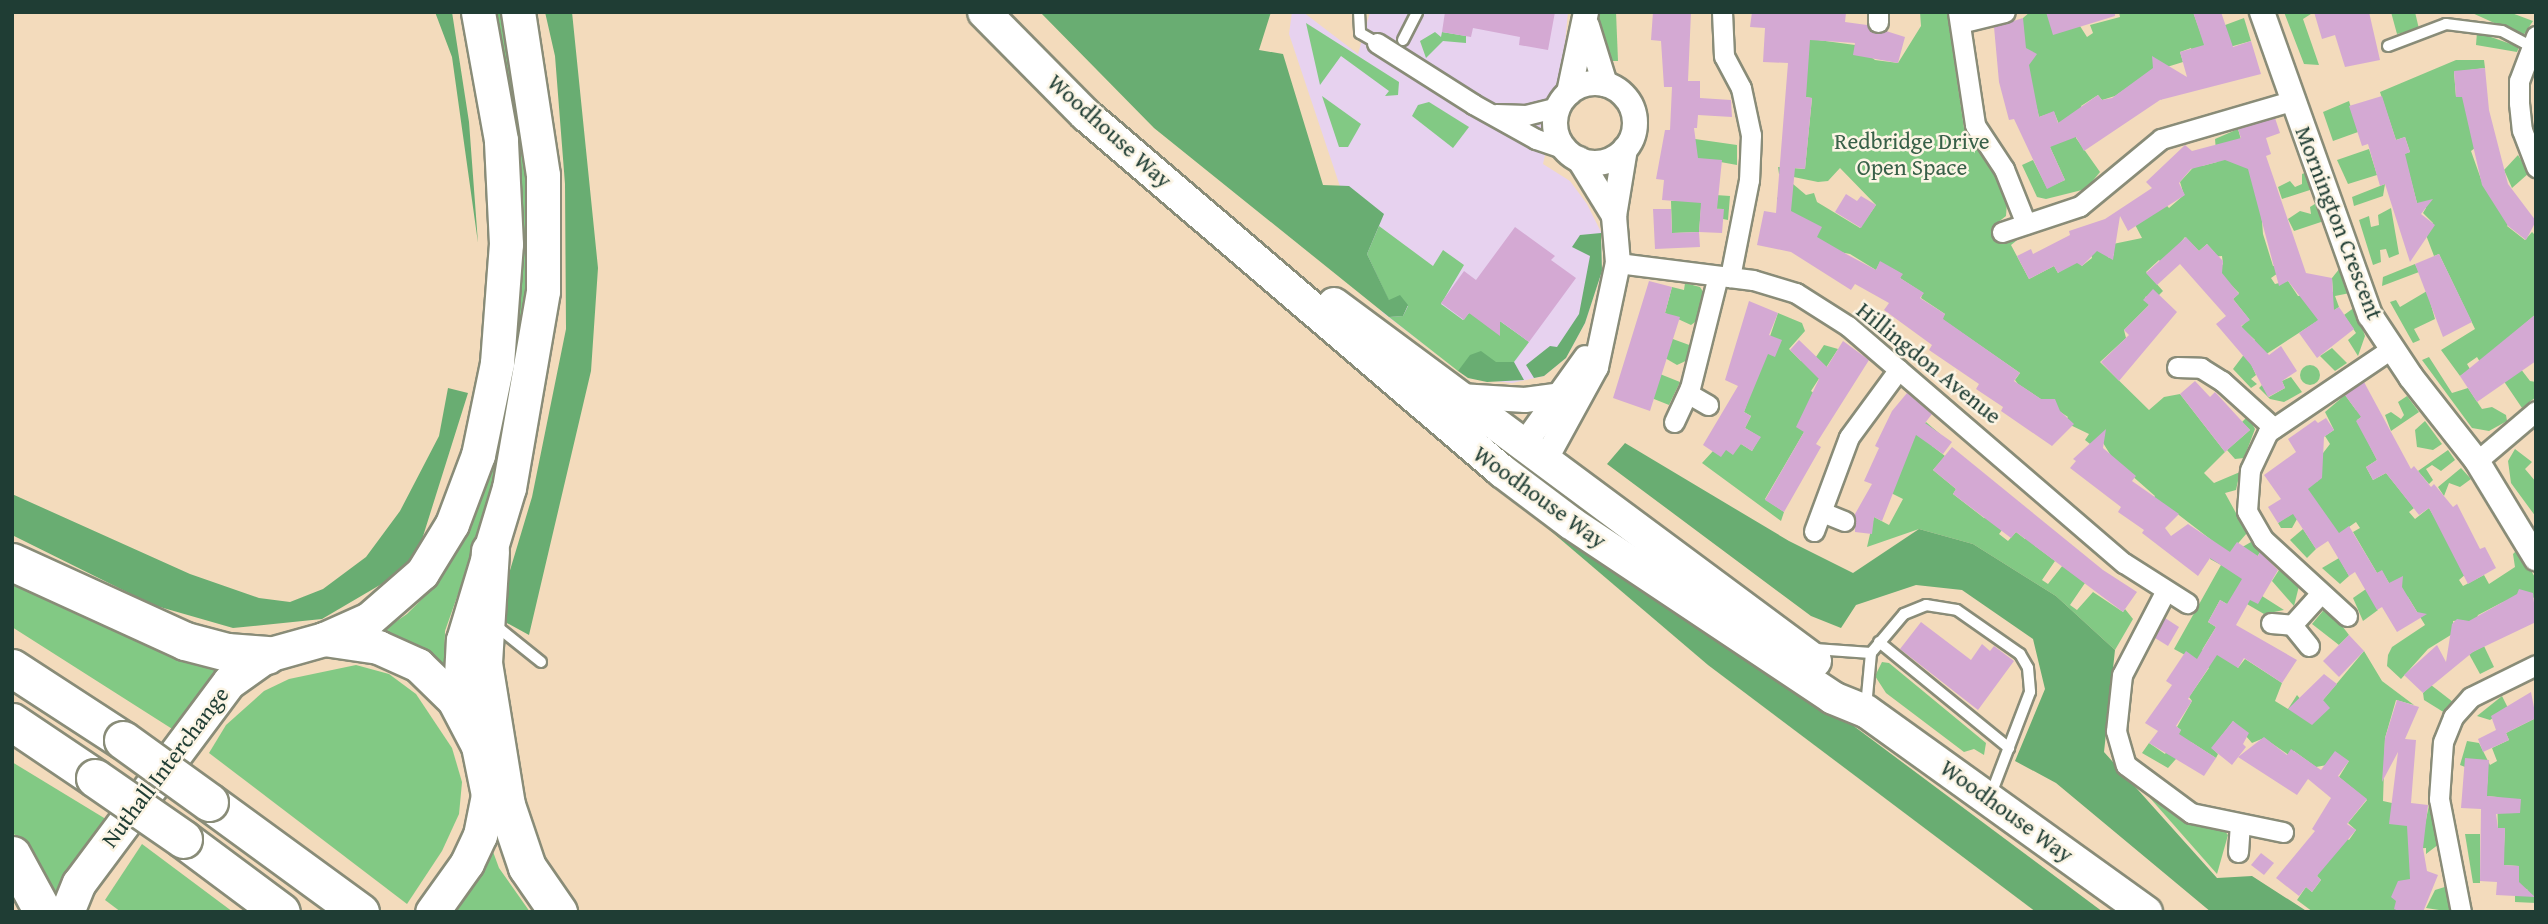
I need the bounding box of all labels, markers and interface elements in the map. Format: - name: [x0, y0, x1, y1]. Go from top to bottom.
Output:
- street label: Woodhouse Way: [1042, 68, 1178, 194]
- street label: Mornington Crescent: [2289, 122, 2389, 324]
- park label: Redbridge Drive Open Space: [1834, 127, 1990, 181]
- street label: Hillingdon Avenue: [1851, 296, 2007, 430]
- street label: Woodhouse Way: [1468, 440, 1612, 554]
- street label: Nuthall Interchange: [96, 681, 234, 853]
- street label: Woodhouse Way: [1935, 754, 2079, 868]

